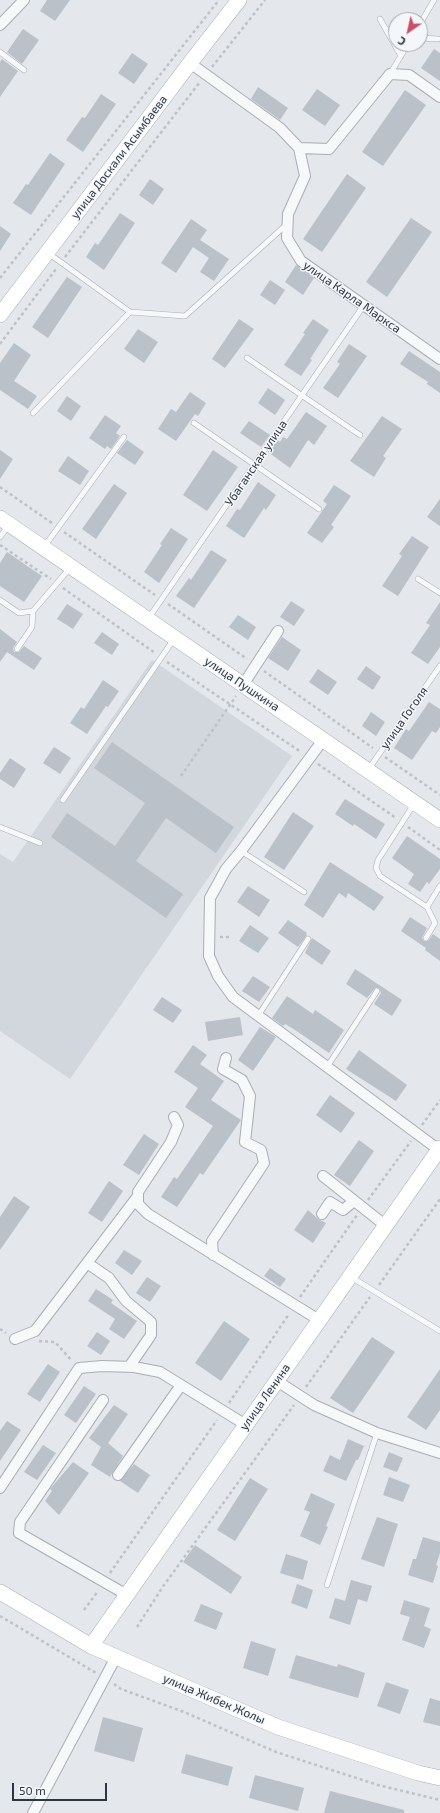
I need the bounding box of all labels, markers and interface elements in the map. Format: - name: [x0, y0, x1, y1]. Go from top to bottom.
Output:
- north arrow: [388, 12, 428, 52]
- text: С: [395, 34, 408, 49]
- street label: улица Доскали Асымбаева: [68, 92, 170, 222]
- street label: улица Карла Маркса: [300, 258, 404, 336]
- street label: Убаганская улица: [222, 417, 290, 509]
- street label: улица Пушкина: [202, 654, 282, 714]
- street label: улица Гоголя: [377, 684, 431, 752]
- street label: улица Ленина: [237, 1361, 293, 1433]
- street label: улица Жибек Жолы: [161, 1671, 267, 1727]
- scale bar: [14, 1775, 109, 1801]
- text: 50 m: [19, 1783, 46, 1797]

